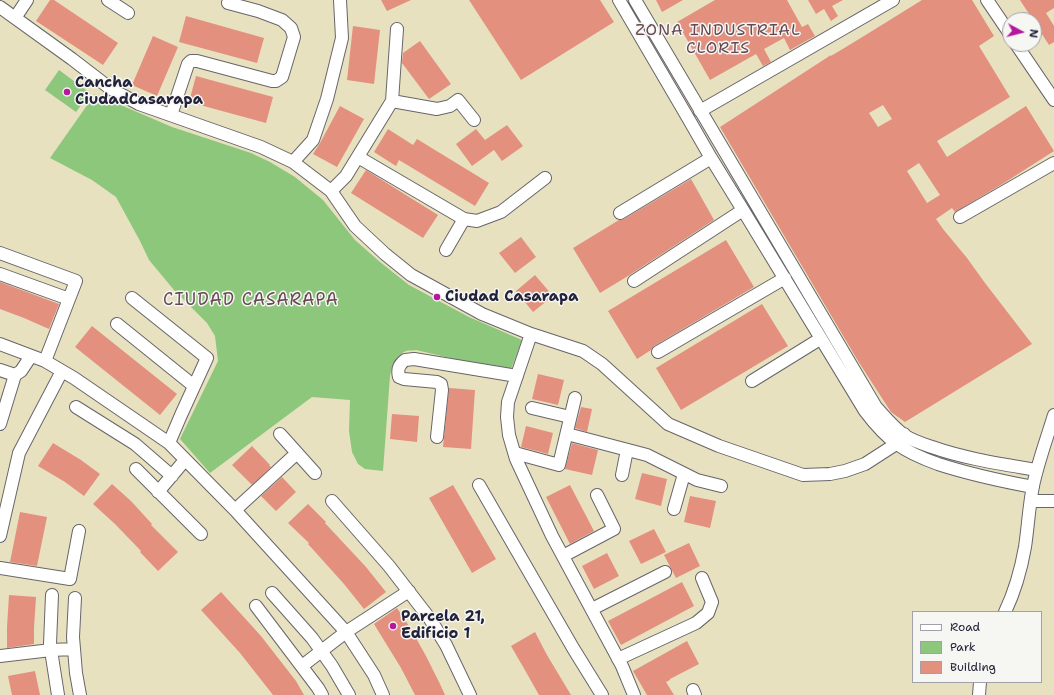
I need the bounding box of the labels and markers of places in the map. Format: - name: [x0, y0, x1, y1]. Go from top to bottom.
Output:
- place label: Cancha CiudadCasarapa: [75, 74, 203, 109]
- marker: Cancha CiudadCasarapa: [62, 87, 72, 97]
- place label: Ciudad Casarapa: [445, 288, 578, 306]
- marker: Ciudad Casarapa: [432, 292, 442, 302]
- place label: Parcela 21, Edificio 1: [401, 608, 485, 643]
- marker: Parcela 21, Edificio 1: [388, 621, 398, 631]

